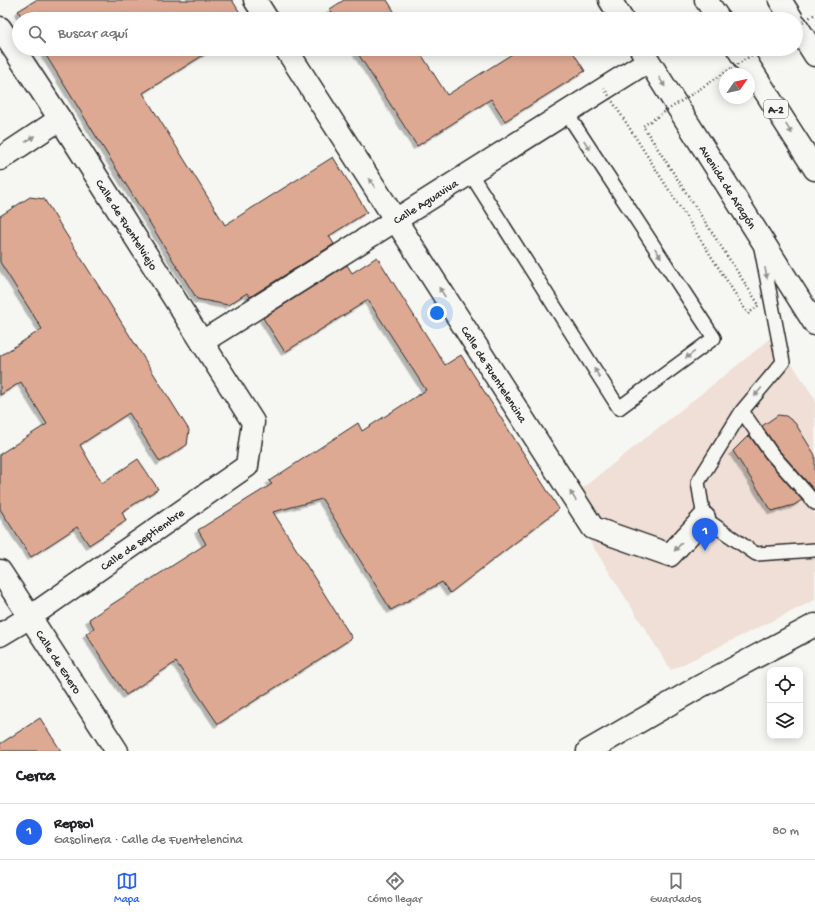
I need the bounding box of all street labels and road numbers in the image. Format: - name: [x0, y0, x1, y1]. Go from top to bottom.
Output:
- road number: A-2: [764, 100, 788, 118]
- street label: Avenida de Aragón: [695, 143, 758, 232]
- street label: Calle de Fuentelviejo: [91, 177, 160, 274]
- street label: Calle Aguaviva: [392, 177, 462, 229]
- street label: Calle de Fuentelencina: [456, 324, 529, 426]
- street label: Calle de septiembre: [99, 506, 188, 575]
- street label: Calle de Enero: [31, 628, 83, 697]

